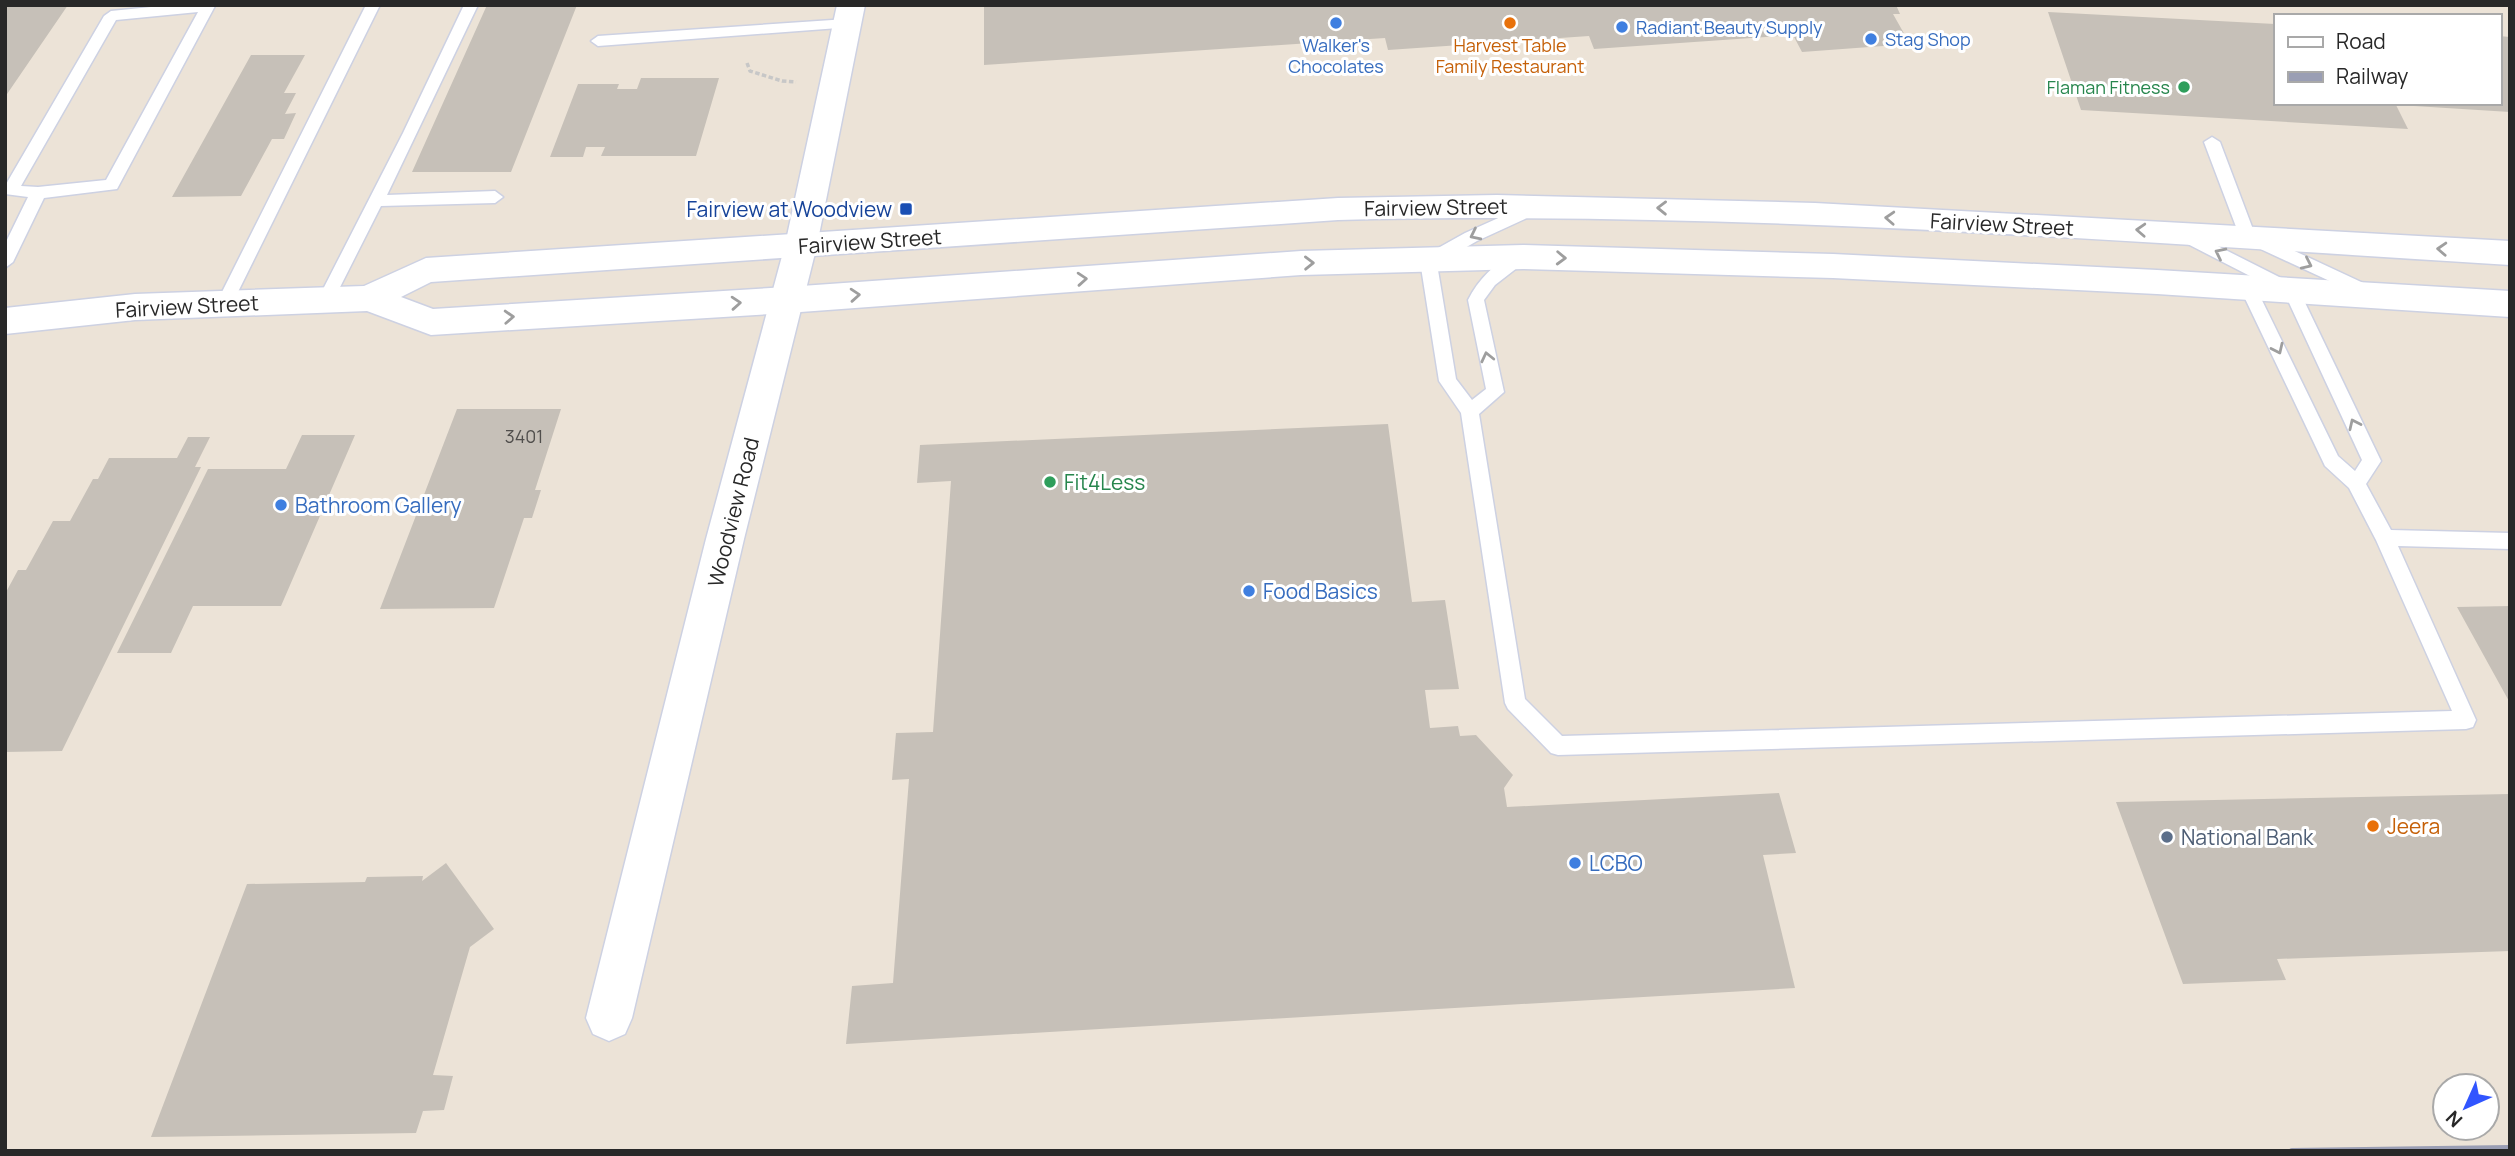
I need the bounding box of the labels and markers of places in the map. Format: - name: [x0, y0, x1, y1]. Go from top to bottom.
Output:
- marker: Walker's Chocolates: [1328, 15, 1344, 31]
- marker: Harvest Table Family Restaurant: [1502, 15, 1518, 31]
- place label: Radiant Beauty Supply: [1636, 15, 1823, 39]
- marker: Radiant Beauty Supply: [1614, 19, 1630, 35]
- place label: Stag Shop: [1885, 27, 1971, 51]
- marker: Stag Shop: [1863, 31, 1879, 47]
- place label: Walker's Chocolates: [1288, 33, 1384, 78]
- place label: Harvest Table Family Restaurant: [1436, 33, 1584, 78]
- place label: Flaman Fitness: [2047, 75, 2170, 99]
- marker: Flaman Fitness: [2176, 79, 2192, 95]
- place label: Fairview at Woodview: [686, 195, 892, 223]
- marker: Fairview at Woodview: [898, 201, 914, 217]
- place label: Fit4Less: [1064, 468, 1145, 496]
- marker: Fit4Less: [1042, 474, 1058, 490]
- place label: Bathroom Gallery: [295, 491, 462, 519]
- marker: Bathroom Gallery: [273, 497, 289, 513]
- place label: Food Basics: [1263, 577, 1378, 605]
- marker: Food Basics: [1241, 583, 1257, 599]
- place label: Jeera: [2387, 812, 2440, 840]
- marker: Jeera: [2365, 818, 2381, 834]
- place label: National Bank: [2181, 823, 2314, 851]
- marker: National Bank: [2159, 829, 2175, 845]
- place label: LCBO: [1589, 849, 1643, 877]
- marker: LCBO: [1567, 855, 1583, 871]

